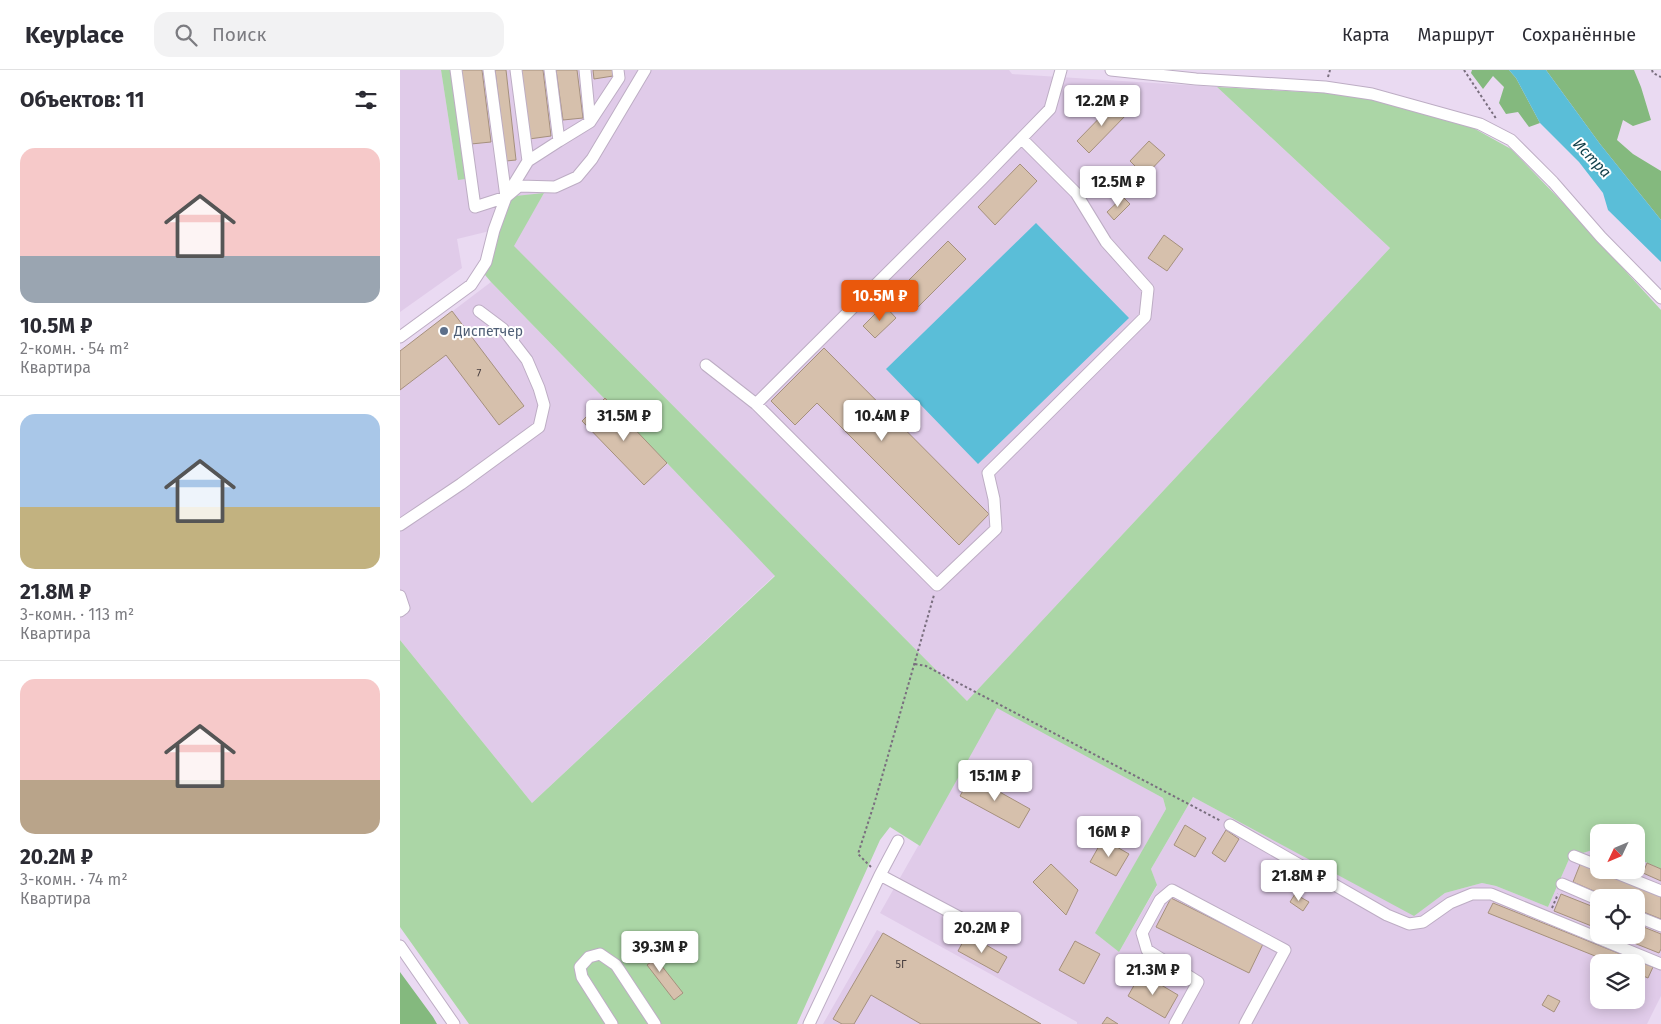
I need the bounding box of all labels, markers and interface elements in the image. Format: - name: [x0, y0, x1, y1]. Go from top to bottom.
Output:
- search box: [154, 12, 504, 57]
- text: Keyplace: [25, 21, 124, 49]
- icon: search: [172, 21, 200, 49]
- text: Поиск: [212, 23, 266, 46]
- text: Карта: [1342, 24, 1390, 46]
- text: Маршрут: [1418, 24, 1494, 46]
- text: Сохранённые: [1522, 24, 1636, 46]
- pin: 12.2M ₽: [1056, 85, 1148, 127]
- icon: filters: [352, 86, 380, 114]
- text: Объектов: 11: [20, 87, 145, 113]
- text: 12.2M ₽: [1075, 91, 1129, 110]
- water label: Истра: [1569, 135, 1615, 181]
- pin: 12.5M ₽: [1072, 166, 1164, 208]
- text: 12.5M ₽: [1091, 172, 1145, 191]
- icon: home: [155, 181, 245, 271]
- pin: 10.5M ₽: [834, 280, 926, 322]
- text: 10.5M ₽: [852, 286, 908, 305]
- text: 10.5M ₽: [20, 313, 93, 339]
- place label: Диспетчер: [453, 323, 523, 340]
- marker: Диспетчер: [438, 325, 450, 337]
- text: 2-комн. · 54 m²: [20, 339, 129, 358]
- text: Квартира: [20, 358, 91, 377]
- house number: 7: [477, 367, 482, 380]
- pin: 31.5M ₽: [578, 400, 670, 442]
- pin: 10.4M ₽: [836, 400, 928, 442]
- text: 31.5M ₽: [597, 406, 651, 425]
- text: 10.4M ₽: [854, 406, 910, 425]
- icon: home: [155, 446, 245, 536]
- text: 21.8M ₽: [20, 579, 91, 605]
- text: 3-комн. · 113 m²: [20, 605, 134, 624]
- text: Квартира: [20, 624, 91, 643]
- icon: home: [155, 711, 245, 801]
- pin: 15.1M ₽: [949, 760, 1041, 802]
- text: 15.1M ₽: [969, 766, 1021, 785]
- pin: 16M ₽: [1074, 816, 1144, 858]
- text: 16M ₽: [1088, 822, 1130, 841]
- north arrow: [1590, 824, 1645, 879]
- map controls: [1590, 824, 1645, 1009]
- text: 20.2M ₽: [20, 844, 93, 870]
- pin: 21.8M ₽: [1253, 860, 1345, 902]
- text: 21.8M ₽: [1272, 866, 1326, 885]
- text: 3-комн. · 74 m²: [20, 870, 128, 889]
- text: Квартира: [20, 889, 91, 908]
- button: locate: [1590, 889, 1645, 944]
- pin: 20.2M ₽: [936, 912, 1028, 954]
- text: 20.2M ₽: [954, 918, 1010, 937]
- pin: 39.3M ₽: [614, 930, 706, 973]
- text: 39.3M ₽: [632, 937, 688, 956]
- pin: 21.3M ₽: [1107, 954, 1199, 996]
- button: layers: [1590, 954, 1645, 1009]
- house number: 5Г: [895, 958, 907, 971]
- text: 21.3M ₽: [1126, 960, 1180, 979]

